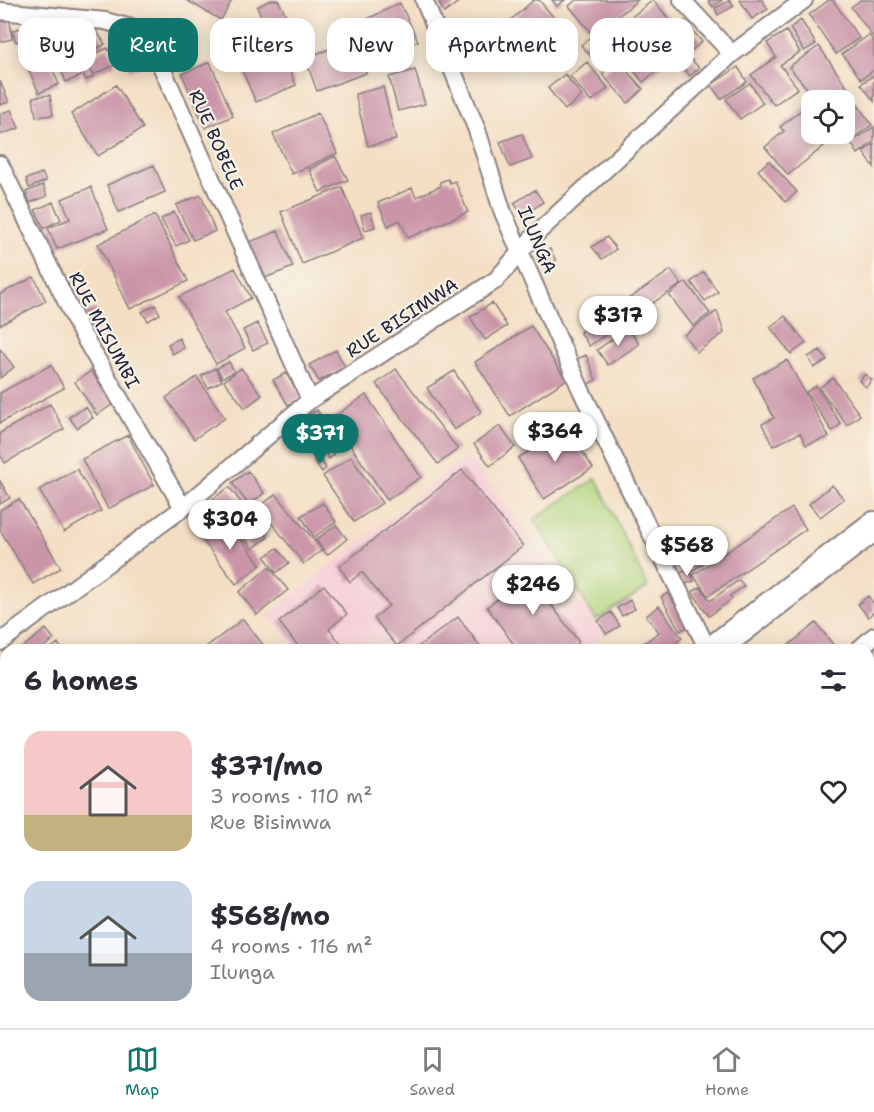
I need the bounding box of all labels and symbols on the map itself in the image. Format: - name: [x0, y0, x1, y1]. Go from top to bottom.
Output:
- street label: RUE BOBELE: [183, 86, 249, 194]
- street label: ILUNGA: [512, 203, 562, 277]
- street label: RUE MISUMBI: [63, 267, 145, 393]
- street label: RUE BISIMWA: [341, 273, 463, 363]
- pin: $317: [582, 296, 654, 347]
- pin: $364: [519, 412, 591, 463]
- pin: $371: [284, 414, 356, 465]
- pin: $304: [194, 500, 266, 551]
- pin: $568: [651, 526, 723, 577]
- pin: $246: [497, 565, 569, 616]

